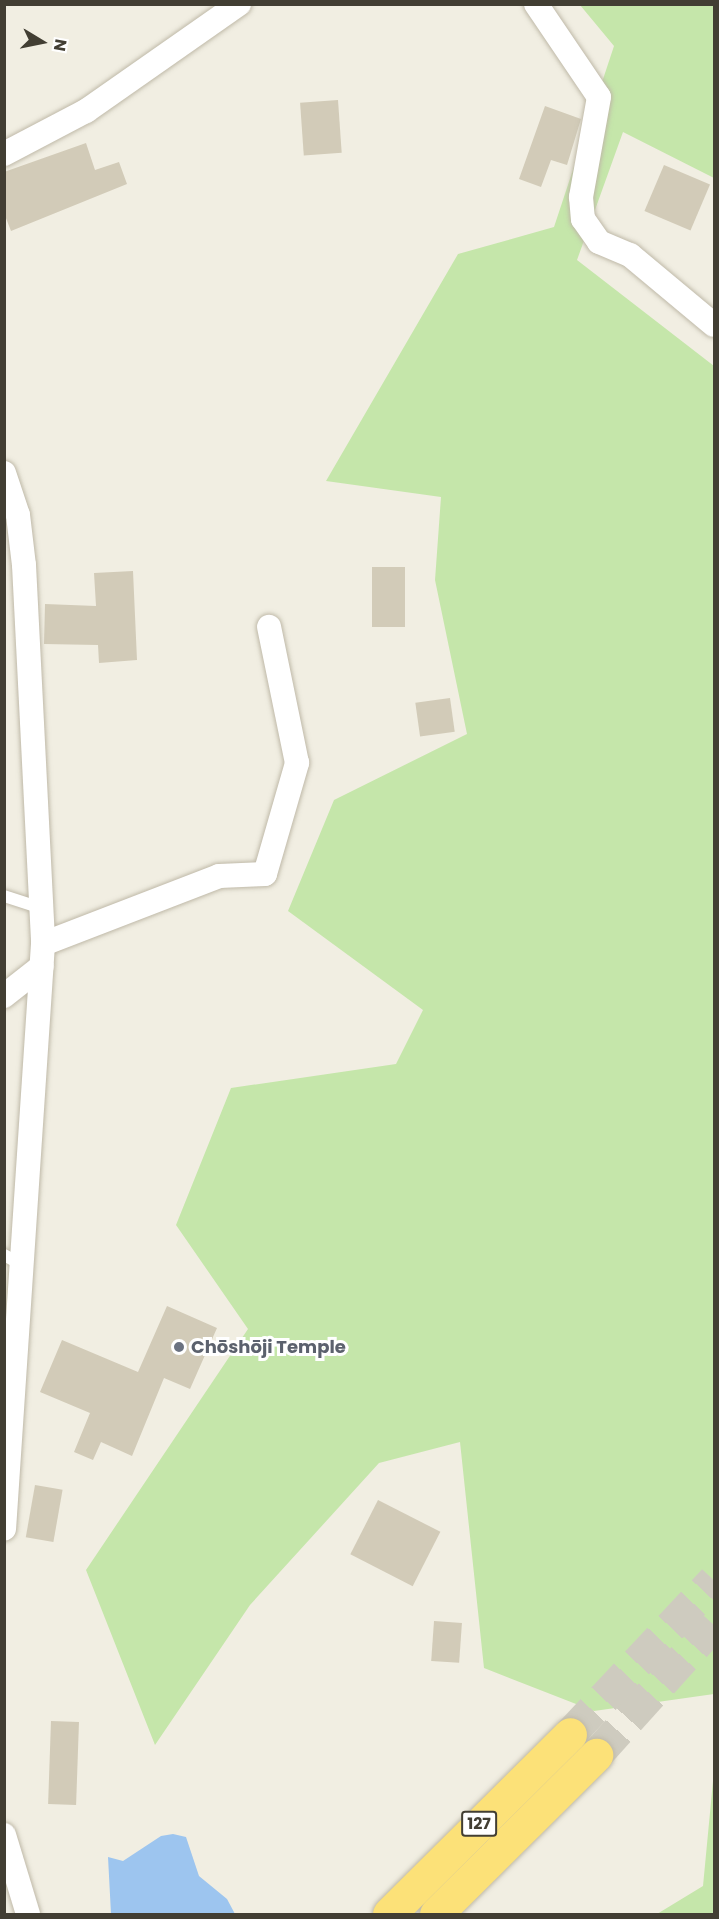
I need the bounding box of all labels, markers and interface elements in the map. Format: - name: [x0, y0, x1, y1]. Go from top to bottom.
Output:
- north arrow: [12, 12, 72, 72]
- text: N: [48, 37, 73, 53]
- place label: Chōshōji Temple: [191, 1336, 346, 1358]
- marker: Chōshōji Temple: [172, 1340, 186, 1354]
- road number: 127: [461, 1811, 497, 1837]

